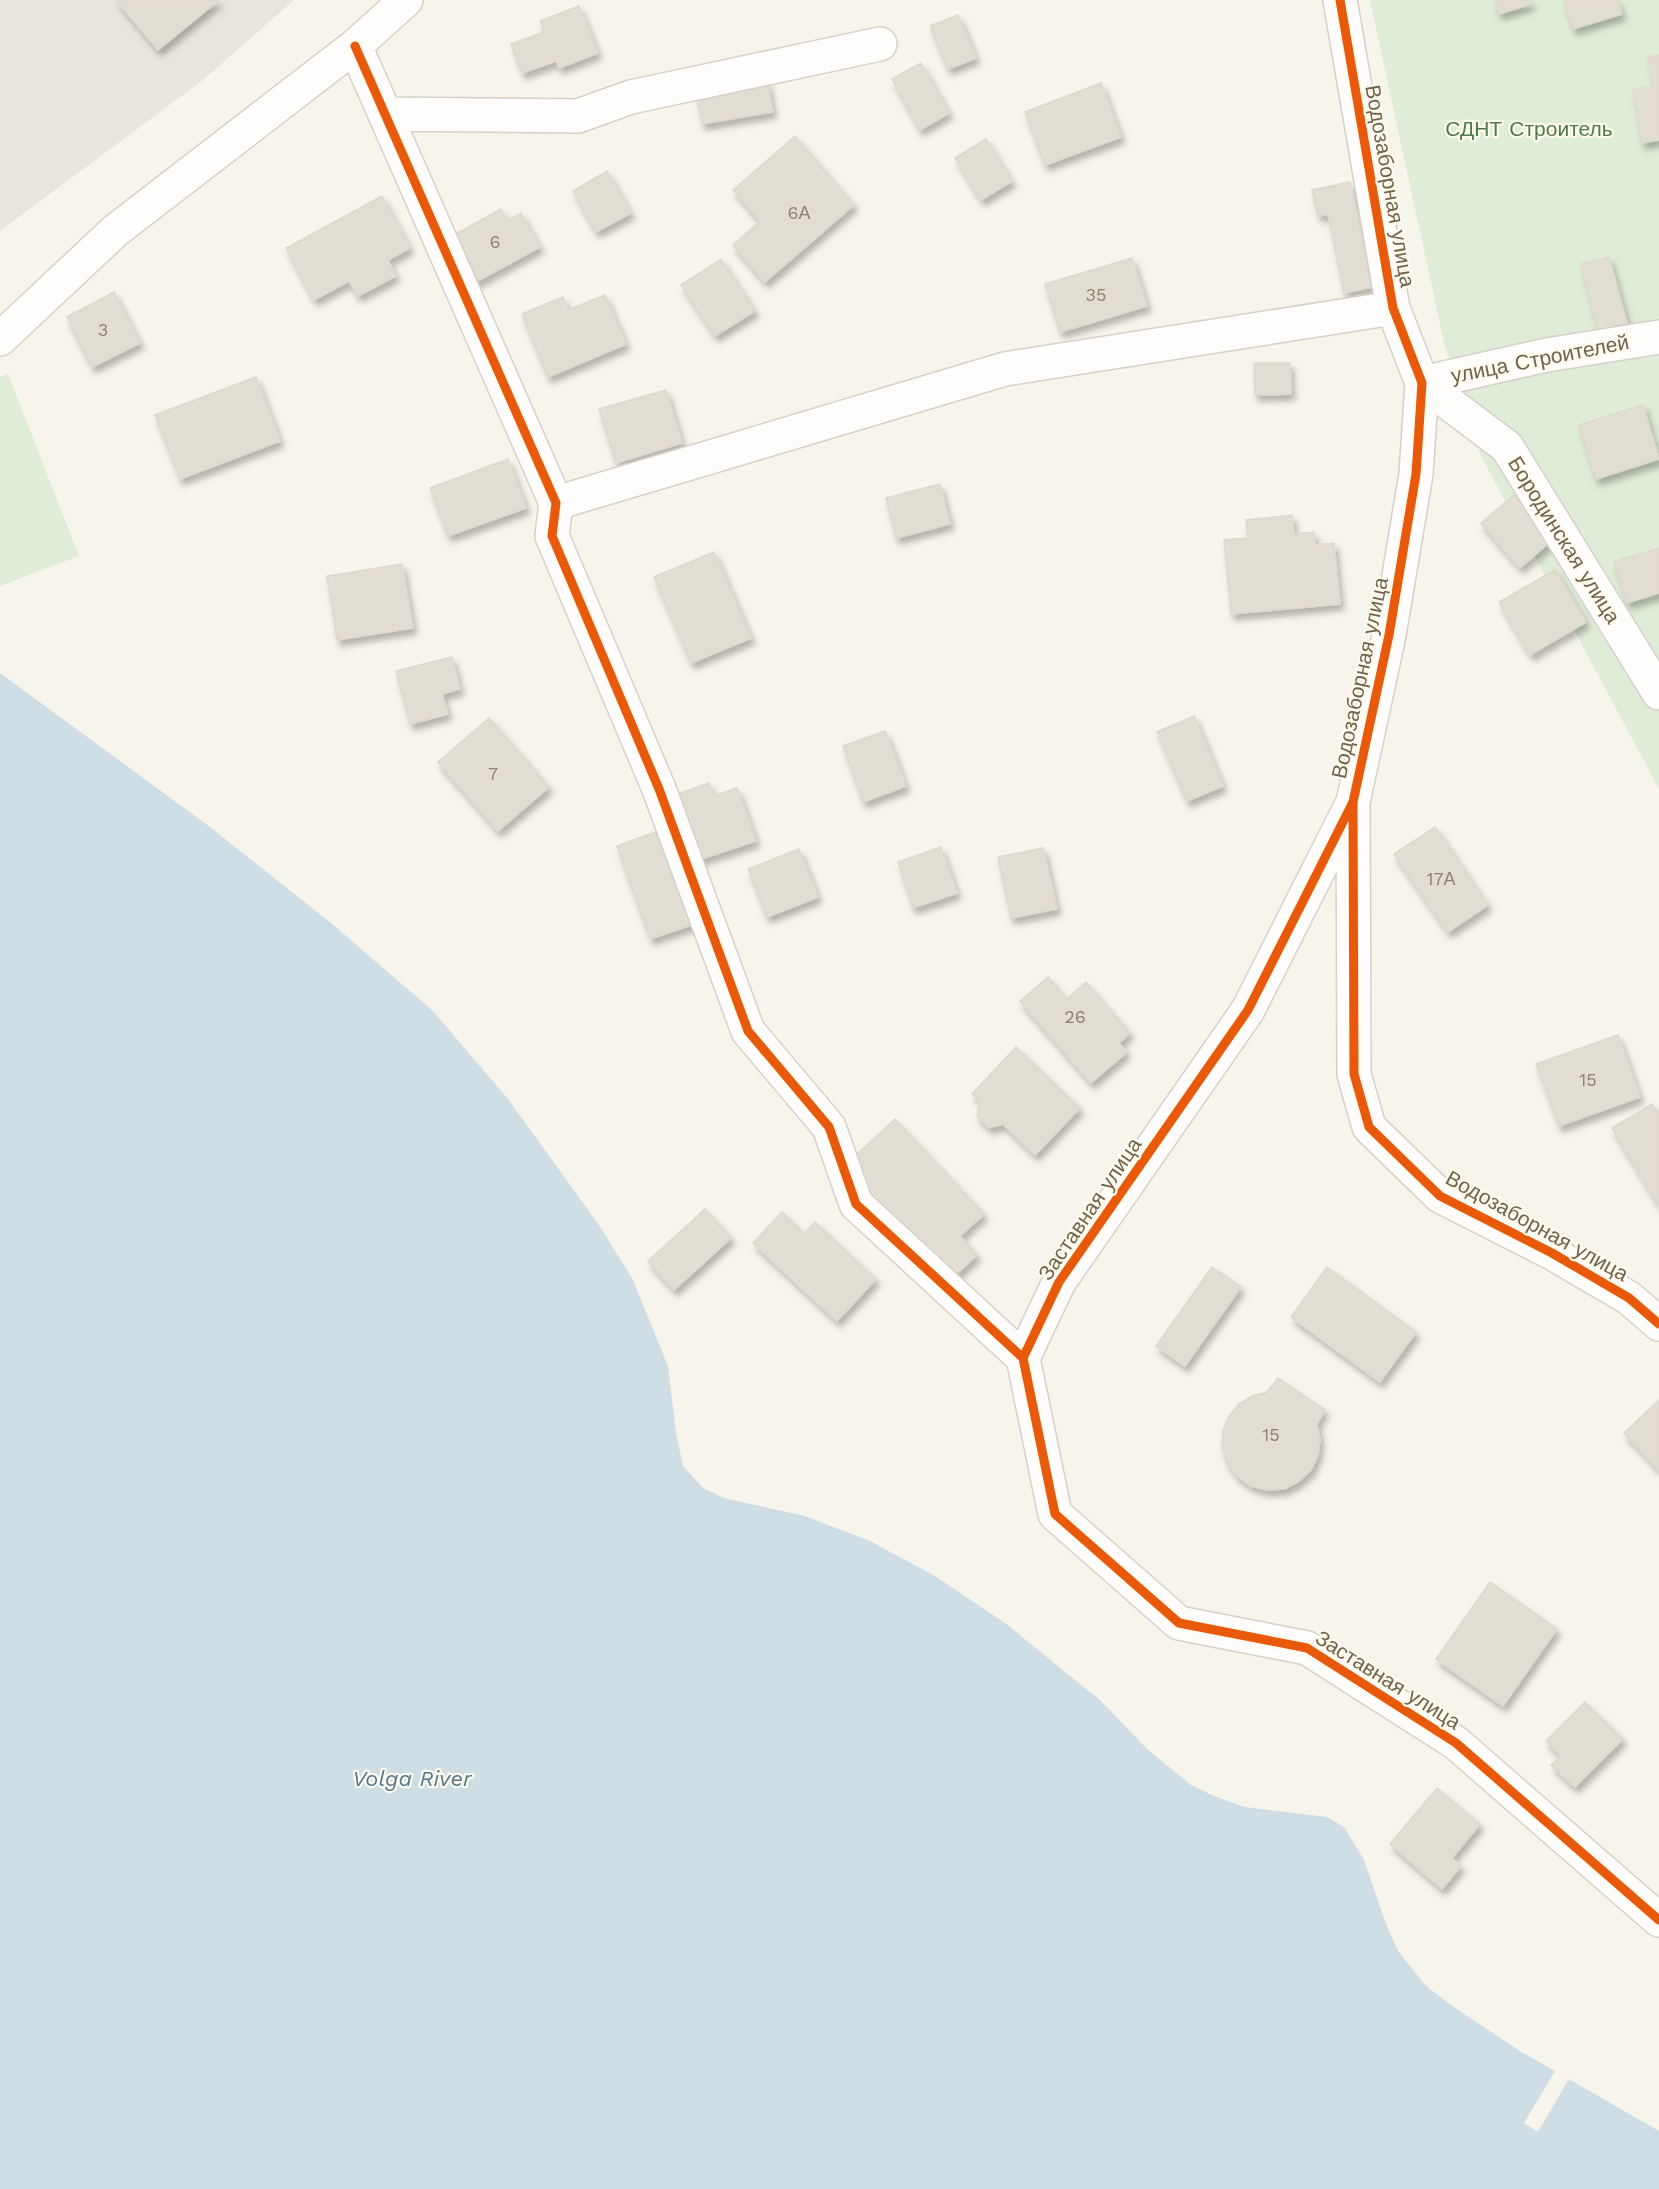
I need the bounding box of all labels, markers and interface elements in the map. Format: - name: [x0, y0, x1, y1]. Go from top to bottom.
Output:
- street label: Водозаборная улица: [1360, 83, 1421, 289]
- park label: СДНТ Строитель: [1445, 116, 1613, 141]
- house number: 6А: [788, 202, 810, 223]
- house number: 6: [490, 231, 500, 252]
- house number: 35: [1086, 284, 1106, 305]
- house number: 3: [98, 319, 108, 340]
- street label: улица Строителей: [1449, 329, 1631, 388]
- street label: Бородинская улица: [1503, 452, 1626, 628]
- street label: Водозаборная улица: [1326, 575, 1393, 781]
- house number: 7: [488, 763, 498, 784]
- house number: 17А: [1426, 868, 1456, 889]
- house number: 26: [1064, 1006, 1086, 1027]
- house number: 15: [1579, 1069, 1597, 1090]
- street label: Заставная улица: [1033, 1132, 1147, 1285]
- street label: Водозаборная улица: [1441, 1165, 1633, 1286]
- house number: 15: [1262, 1424, 1280, 1445]
- street label: Заставная улица: [1311, 1625, 1466, 1734]
- water label: Volga River: [352, 1766, 473, 1791]

